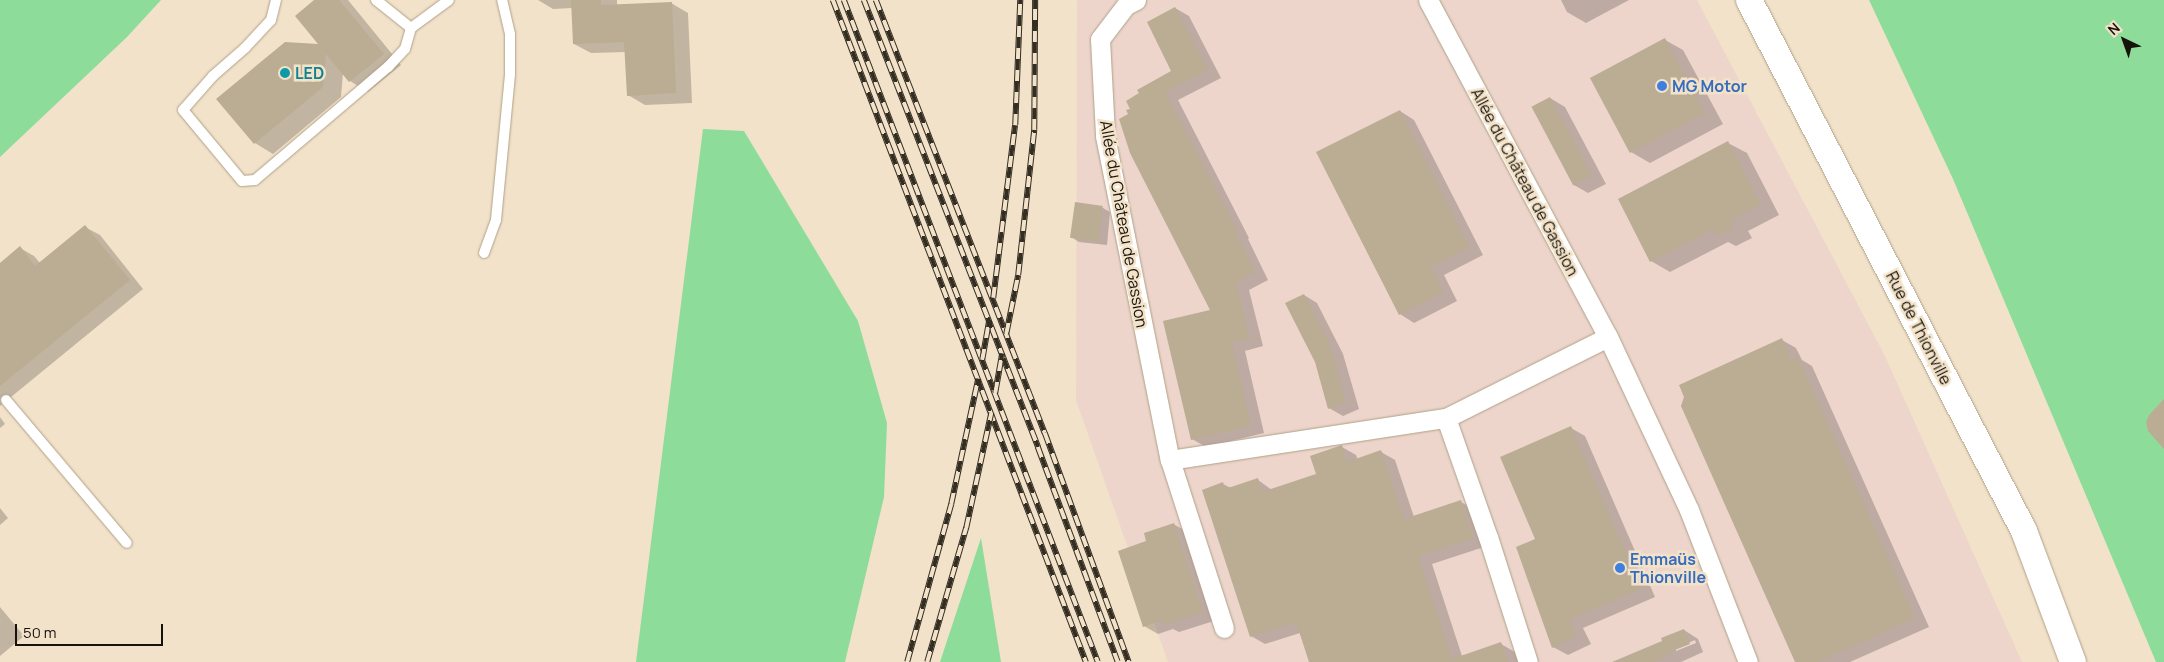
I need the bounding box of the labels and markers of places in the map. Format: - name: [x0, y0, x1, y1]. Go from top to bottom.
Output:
- place label: LED: [295, 63, 324, 83]
- marker: LED: [279, 67, 291, 79]
- place label: MG Motor: [1672, 76, 1747, 96]
- marker: MG Motor: [1656, 80, 1668, 92]
- place label: Emmaüs Thionville: [1630, 549, 1706, 587]
- marker: Emmaüs Thionville: [1614, 562, 1626, 574]

